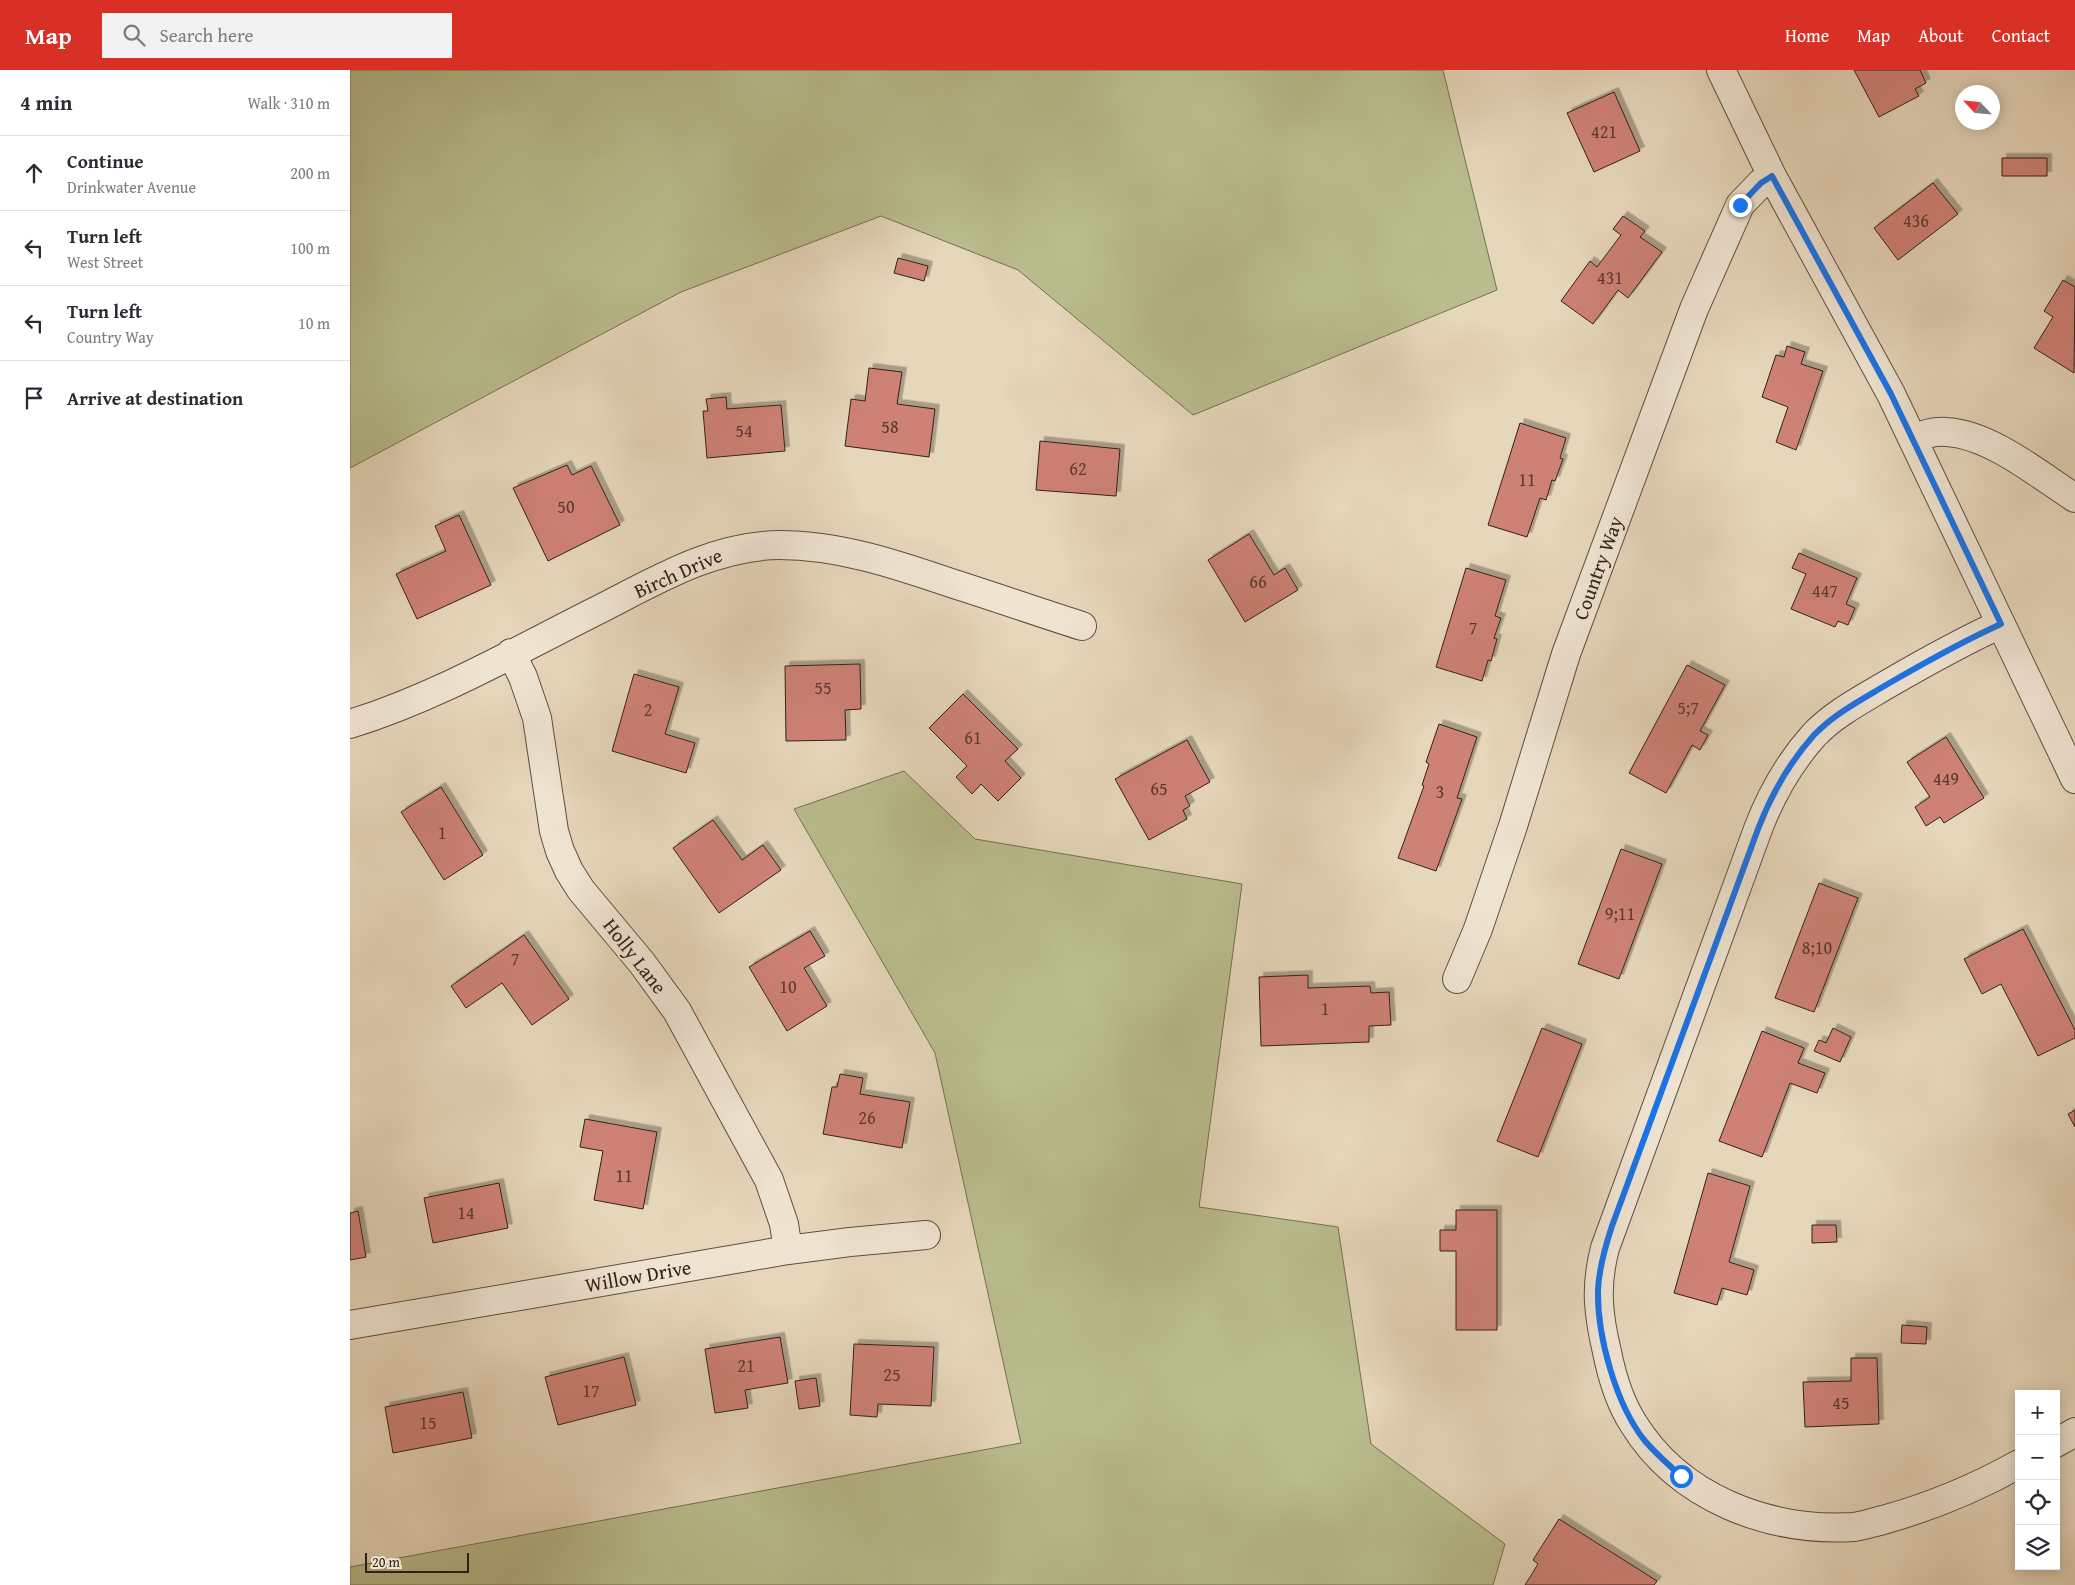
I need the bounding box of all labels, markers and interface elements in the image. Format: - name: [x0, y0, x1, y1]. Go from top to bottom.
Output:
- search box: [102, 13, 452, 58]
- text: Map: [25, 18, 72, 53]
- icon: search: [120, 21, 148, 49]
- text: Search here: [160, 21, 253, 49]
- text: Home: [1785, 22, 1829, 49]
- text: Map: [1857, 22, 1890, 49]
- text: About: [1918, 22, 1964, 49]
- text: Contact: [1992, 22, 2050, 49]
- north arrow: [1955, 85, 2000, 130]
- text: 4 min: [20, 87, 72, 118]
- text: Walk · 310 m: [247, 91, 330, 115]
- house number: 421: [1591, 118, 1617, 145]
- text: Continue: [67, 147, 144, 175]
- icon: ahead: [20, 159, 48, 187]
- text: 200 m: [290, 161, 330, 185]
- text: Drinkwater Avenue: [67, 175, 196, 199]
- route end: [1729, 194, 1752, 217]
- house number: 436: [1903, 207, 1929, 234]
- text: Turn left: [67, 222, 142, 250]
- icon: left: [20, 234, 48, 262]
- text: 100 m: [290, 236, 330, 260]
- text: West Street: [67, 250, 143, 274]
- house number: 431: [1597, 264, 1623, 291]
- text: Turn left: [67, 297, 142, 325]
- icon: left: [20, 309, 48, 337]
- text: 10 m: [298, 311, 330, 335]
- text: Country Way: [67, 325, 154, 349]
- icon: arrive: [20, 384, 48, 412]
- text: Arrive at destination: [67, 384, 243, 412]
- house number: 58: [881, 413, 899, 440]
- house number: 54: [735, 417, 753, 444]
- house number: 62: [1069, 455, 1087, 482]
- house number: 11: [1518, 466, 1536, 493]
- house number: 50: [557, 493, 575, 520]
- street label: Country Way: [1565, 512, 1630, 624]
- street label: Birch Drive: [629, 540, 727, 605]
- house number: 66: [1249, 568, 1267, 595]
- house number: 447: [1812, 577, 1838, 604]
- house number: 7: [1469, 614, 1477, 641]
- house number: 55: [814, 674, 832, 701]
- house number: 5;7: [1677, 694, 1699, 721]
- house number: 2: [644, 696, 652, 723]
- house number: 61: [964, 724, 982, 751]
- house number: 449: [1933, 765, 1959, 792]
- house number: 65: [1150, 775, 1168, 802]
- house number: 3: [1436, 778, 1444, 805]
- house number: 1: [438, 819, 446, 846]
- house number: 9;11: [1605, 900, 1635, 927]
- street label: Holly Lane: [597, 912, 674, 1000]
- house number: 8;10: [1802, 934, 1833, 961]
- house number: 7: [511, 945, 519, 972]
- house number: 10: [779, 973, 797, 1000]
- house number: 1: [1321, 995, 1329, 1022]
- house number: 26: [858, 1104, 876, 1131]
- house number: 11: [615, 1162, 633, 1189]
- house number: 14: [457, 1199, 475, 1226]
- street label: Willow Drive: [583, 1252, 693, 1299]
- house number: 21: [737, 1352, 755, 1379]
- house number: 25: [883, 1361, 901, 1388]
- house number: 17: [582, 1377, 600, 1404]
- house number: 45: [1832, 1389, 1850, 1416]
- map controls: [2015, 1390, 2060, 1570]
- button: +: [2015, 1390, 2060, 1435]
- house number: 15: [419, 1409, 437, 1436]
- button: −: [2015, 1435, 2060, 1480]
- route start: [1670, 1465, 1693, 1488]
- button: locate: [2015, 1480, 2060, 1525]
- button: layers: [2015, 1525, 2060, 1570]
- scale bar: [365, 1550, 469, 1573]
- text: 20 m: [372, 1552, 400, 1572]

